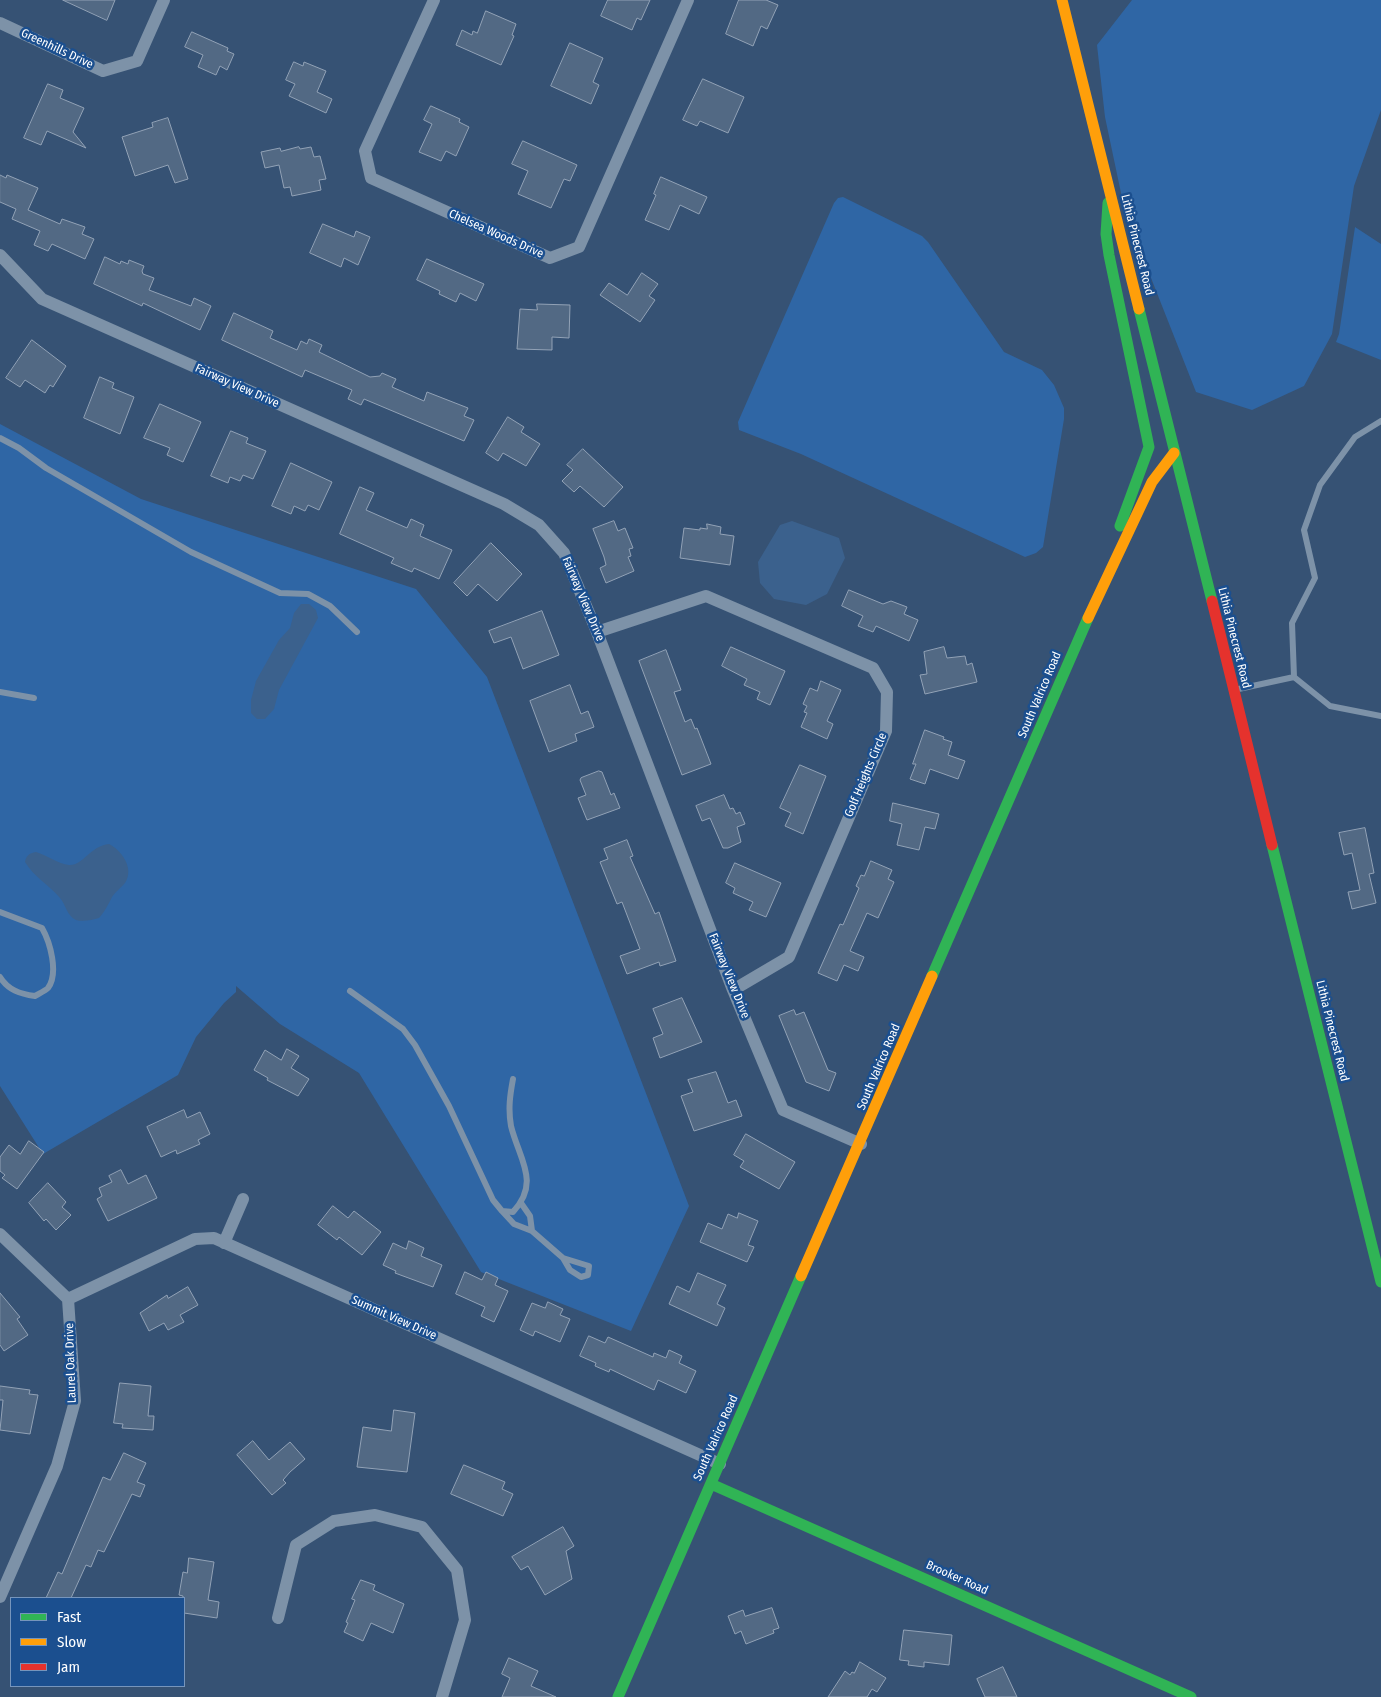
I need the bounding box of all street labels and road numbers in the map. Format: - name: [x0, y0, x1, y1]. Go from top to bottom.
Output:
- street label: Greenhills Drive: [19, 26, 95, 72]
- street label: Lithia Pinecrest Road: [1117, 193, 1157, 297]
- street label: Chelsea Woods Drive: [446, 207, 546, 261]
- street label: Fairway View Drive: [193, 361, 281, 411]
- street label: Fairway View Drive: [559, 555, 607, 643]
- street label: Lithia Pinecrest Road: [1214, 586, 1254, 690]
- street label: South Valrico Road: [1015, 650, 1065, 740]
- street label: Golf Heights Circle: [842, 731, 890, 819]
- street label: Fairway View Drive: [705, 931, 753, 1021]
- street label: Lithia Pinecrest Road: [1312, 979, 1352, 1083]
- street label: South Valrico Road: [854, 1022, 904, 1112]
- street label: Summit View Drive: [349, 1293, 439, 1343]
- street label: Laurel Oak Drive: [62, 1323, 80, 1403]
- street label: South Valrico Road: [691, 1393, 741, 1483]
- street label: Brooker Road: [924, 1558, 990, 1598]

